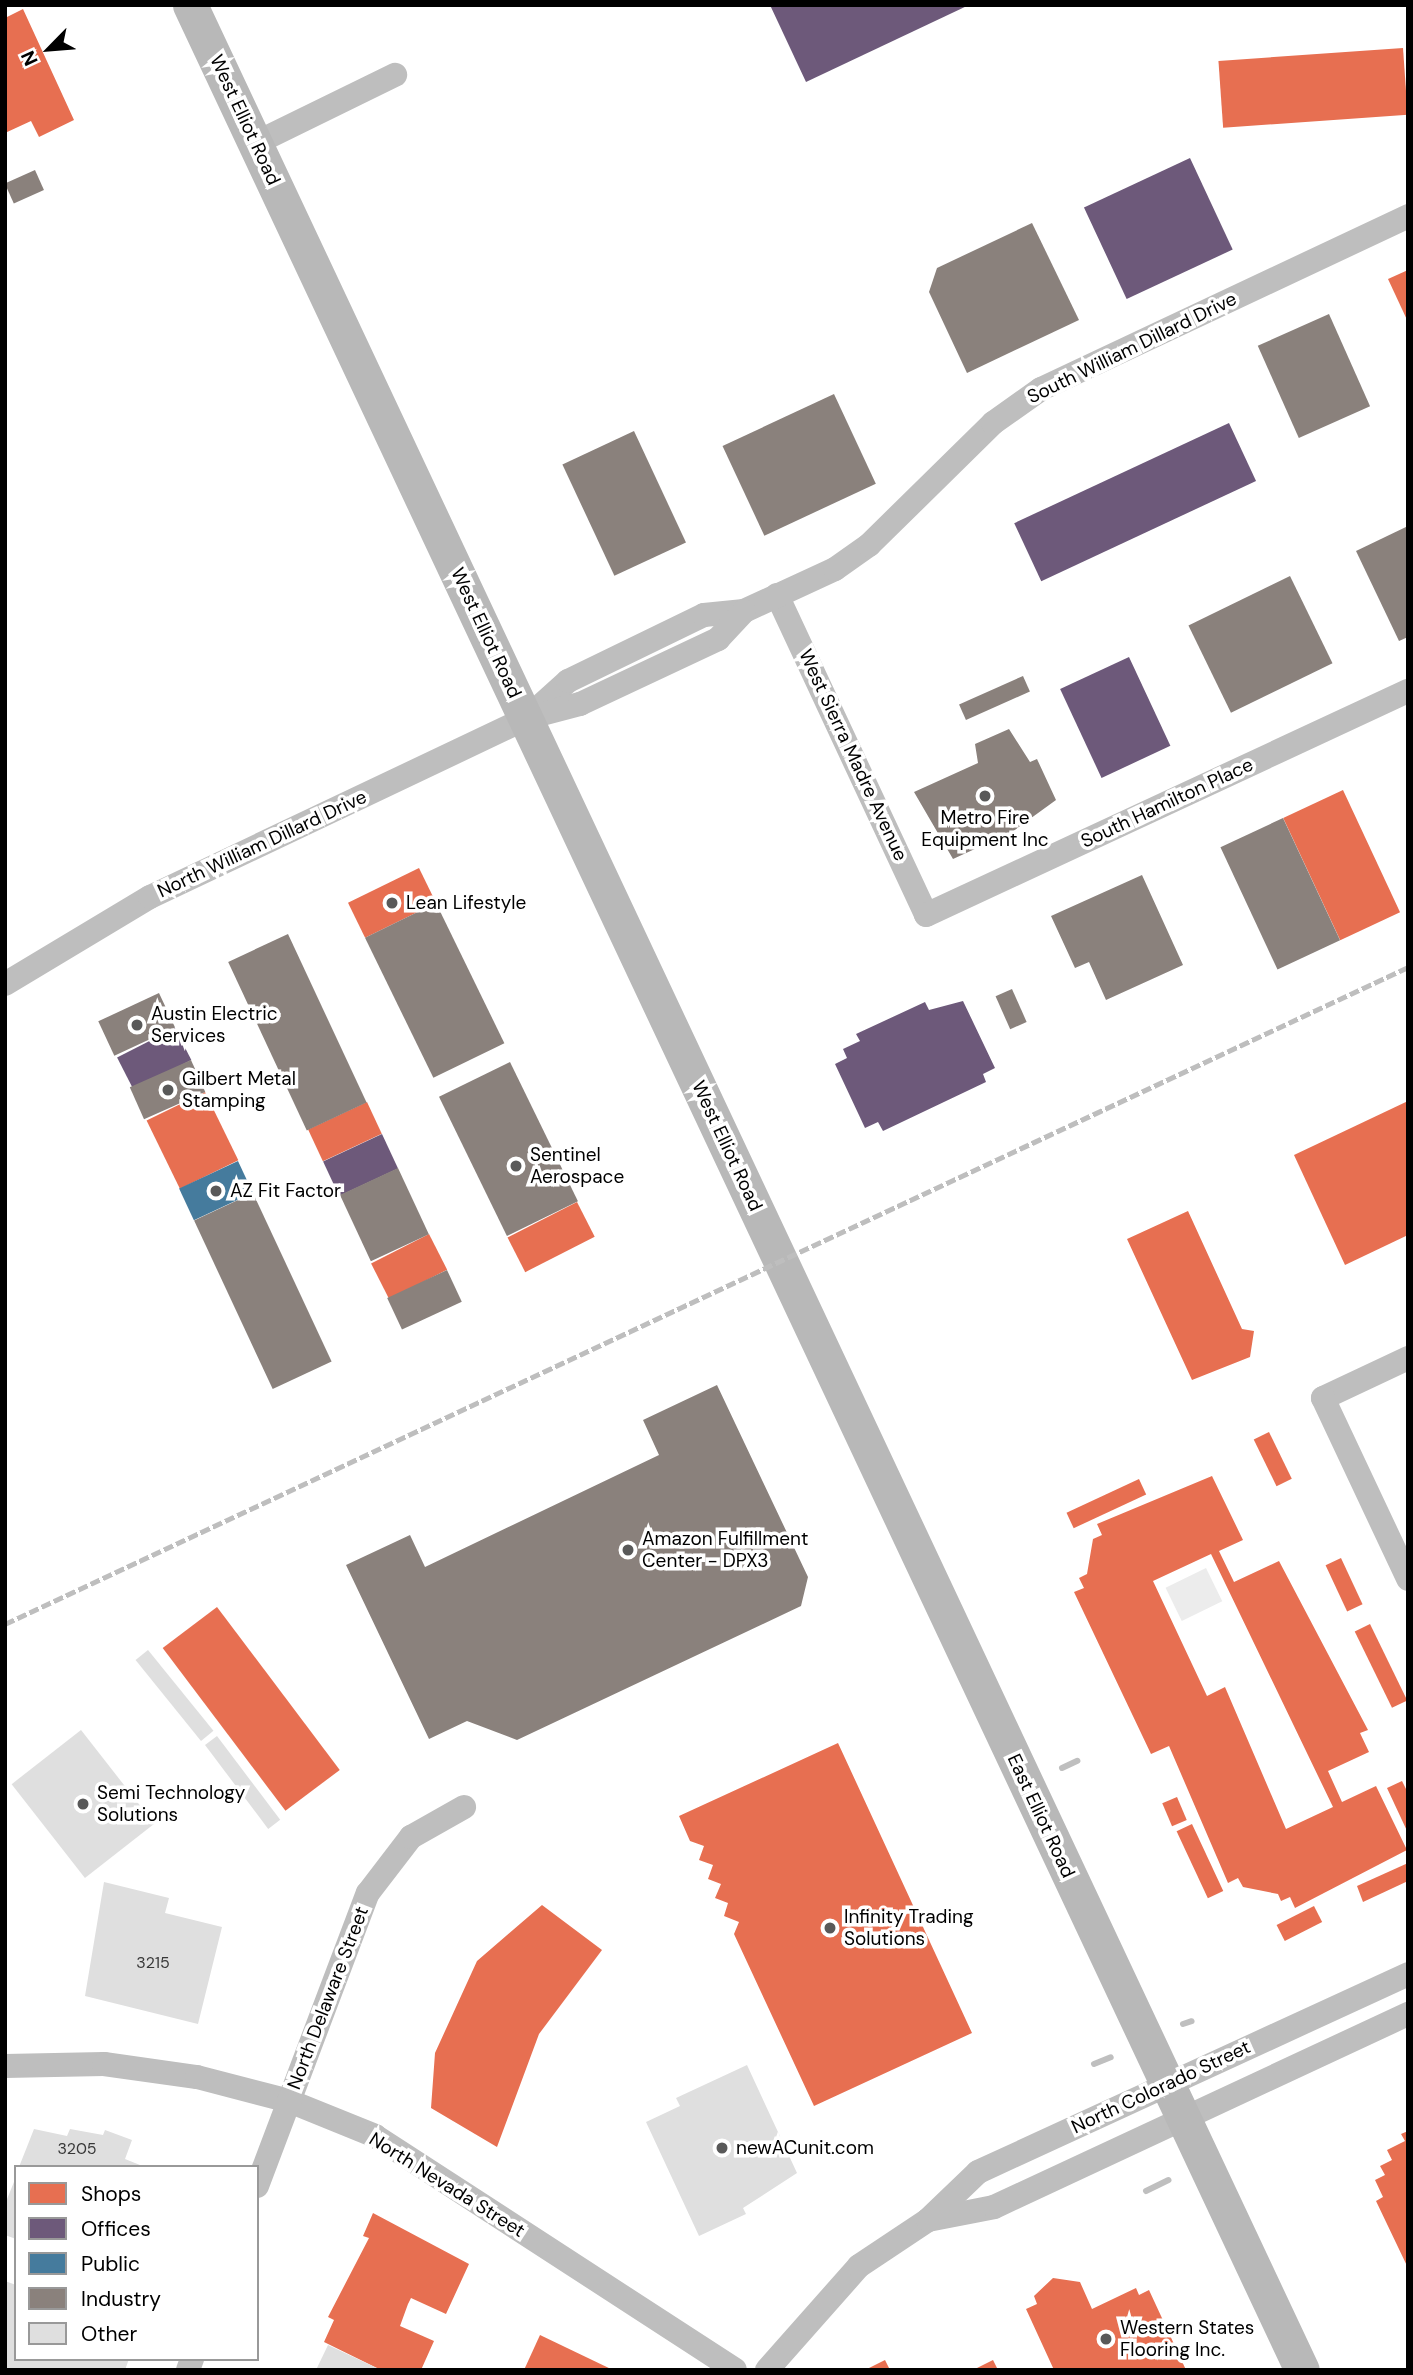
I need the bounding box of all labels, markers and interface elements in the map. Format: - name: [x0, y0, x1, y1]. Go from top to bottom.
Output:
- north arrow: [14, 14, 84, 84]
- text: N: [15, 47, 44, 70]
- street label: West Elliot Road: [205, 51, 285, 189]
- street label: South William Dillard Drive: [1024, 287, 1240, 409]
- street label: West Elliot Road: [446, 564, 526, 702]
- street label: West Sierra Madre Avenue: [794, 646, 912, 864]
- street label: South Hamilton Place: [1077, 753, 1257, 853]
- street label: North William Dillard Drive: [154, 785, 370, 903]
- marker: Metro Fire Equipment Inc: [977, 788, 993, 804]
- place label: Metro Fire Equipment Inc: [921, 807, 1049, 851]
- place label: Lean Lifestyle: [406, 892, 526, 914]
- marker: Lean Lifestyle: [384, 895, 400, 911]
- place label: Austin Electric Services: [151, 1003, 278, 1047]
- marker: Austin Electric Services: [129, 1017, 145, 1033]
- place label: Gilbert Metal Stamping: [182, 1068, 296, 1112]
- street label: West Elliot Road: [687, 1077, 767, 1215]
- marker: Gilbert Metal Stamping: [160, 1082, 176, 1098]
- place label: Sentinel Aerospace: [530, 1144, 624, 1188]
- marker: Sentinel Aerospace: [508, 1158, 524, 1174]
- place label: AZ Fit Factor: [230, 1180, 341, 1202]
- marker: AZ Fit Factor: [208, 1183, 224, 1199]
- place label: Amazon Fulfillment Center - DPX3: [642, 1528, 808, 1572]
- marker: Amazon Fulfillment Center - DPX3: [620, 1542, 636, 1558]
- street label: East Elliot Road: [1002, 1750, 1080, 1882]
- place label: Semi Technology Solutions: [97, 1782, 245, 1826]
- marker: Semi Technology Solutions: [75, 1796, 91, 1812]
- street label: North Delaware Street: [283, 1903, 373, 2093]
- place label: Infinity Trading Solutions: [844, 1906, 974, 1950]
- marker: Infinity Trading Solutions: [822, 1920, 838, 1936]
- house number: 3215: [136, 1953, 170, 1973]
- street label: North Colorado Street: [1068, 2036, 1254, 2138]
- street label: North Nevada Street: [365, 2128, 529, 2242]
- place label: newACunit.com: [736, 2137, 874, 2159]
- house number: 3205: [57, 2139, 97, 2159]
- marker: newACunit.com: [714, 2140, 730, 2156]
- legend: [14, 2165, 259, 2361]
- text: Shops: [81, 2180, 141, 2208]
- text: Offices: [81, 2215, 151, 2243]
- text: Public: [81, 2250, 140, 2278]
- text: Industry: [81, 2285, 161, 2313]
- place label: Western States Flooring Inc.: [1120, 2317, 1254, 2361]
- text: Other: [81, 2320, 137, 2348]
- marker: Western States Flooring Inc.: [1098, 2331, 1114, 2347]

